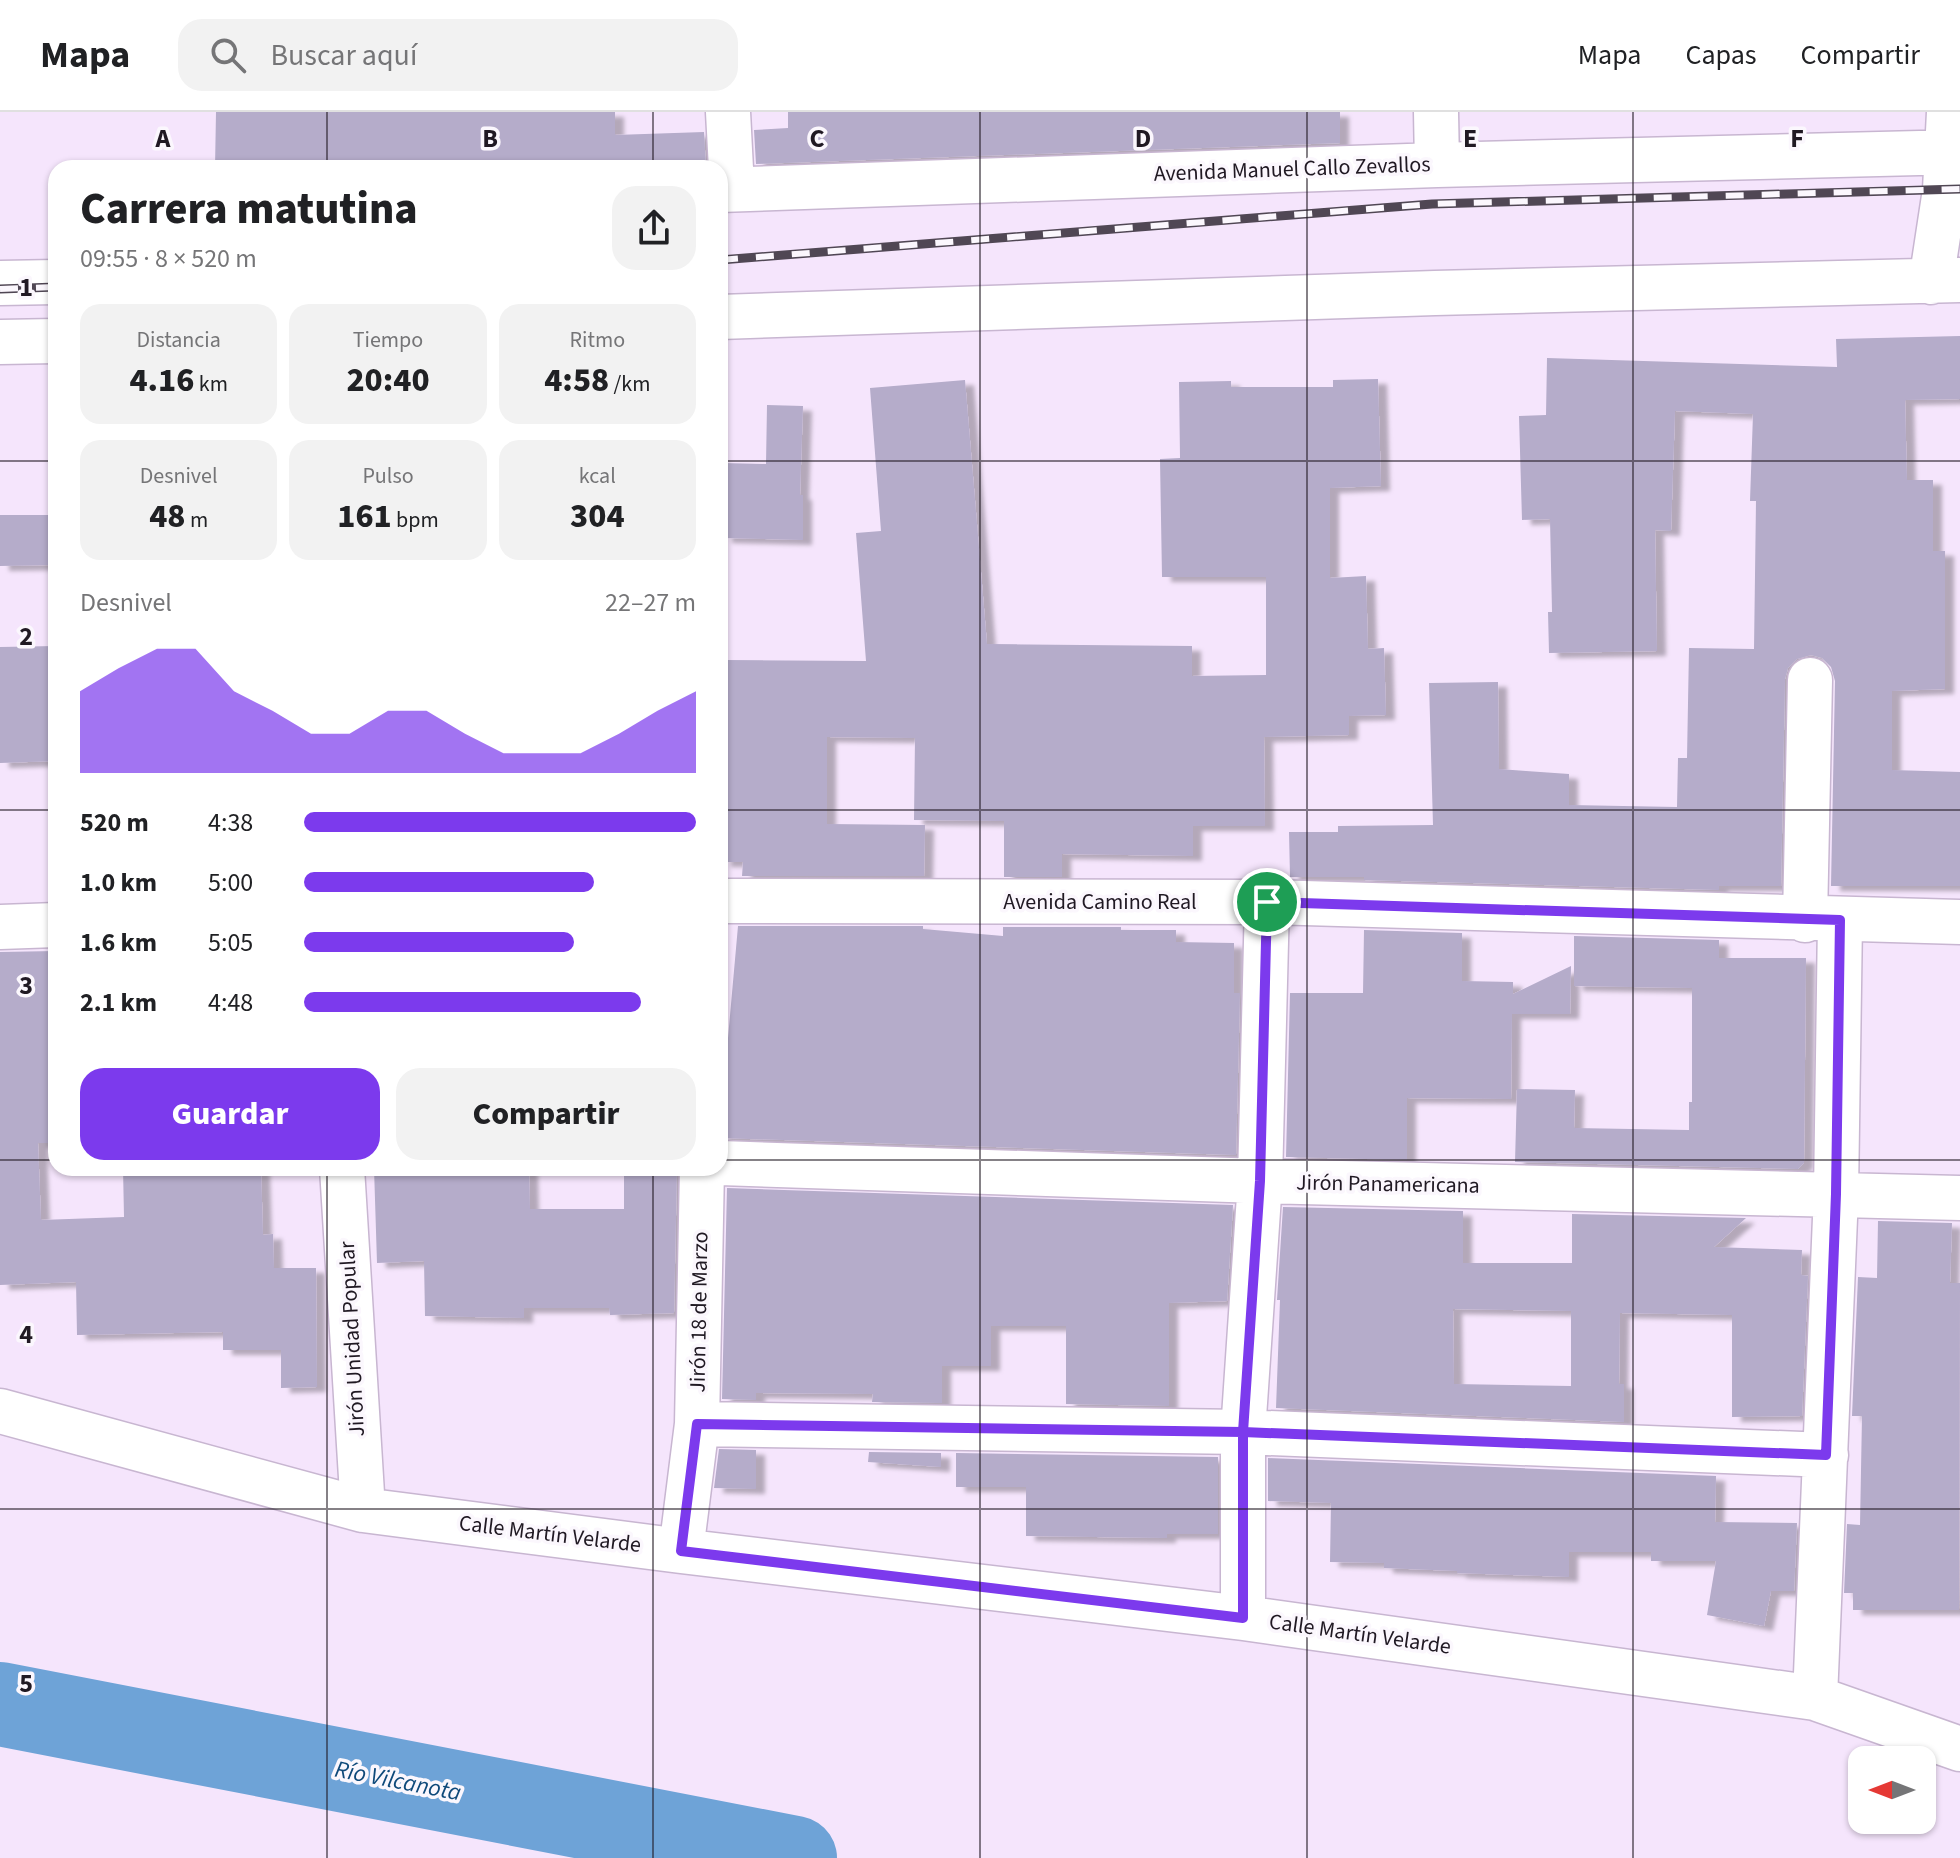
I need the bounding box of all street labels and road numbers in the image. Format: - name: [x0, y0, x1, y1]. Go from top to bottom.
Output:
- street label: Avenida Manuel Callo Zevallos: [1153, 148, 1431, 190]
- street label: Avenida Camino Real: [1003, 886, 1197, 918]
- street label: Jirón Panamericana: [1296, 1166, 1480, 1202]
- street label: Jirón 18 de Marzo: [682, 1231, 716, 1393]
- street label: Jirón Unidad Popular: [331, 1240, 373, 1438]
- street label: Calle Martín Velarde: [457, 1507, 643, 1561]
- street label: Calle Martín Velarde: [1267, 1605, 1453, 1663]

